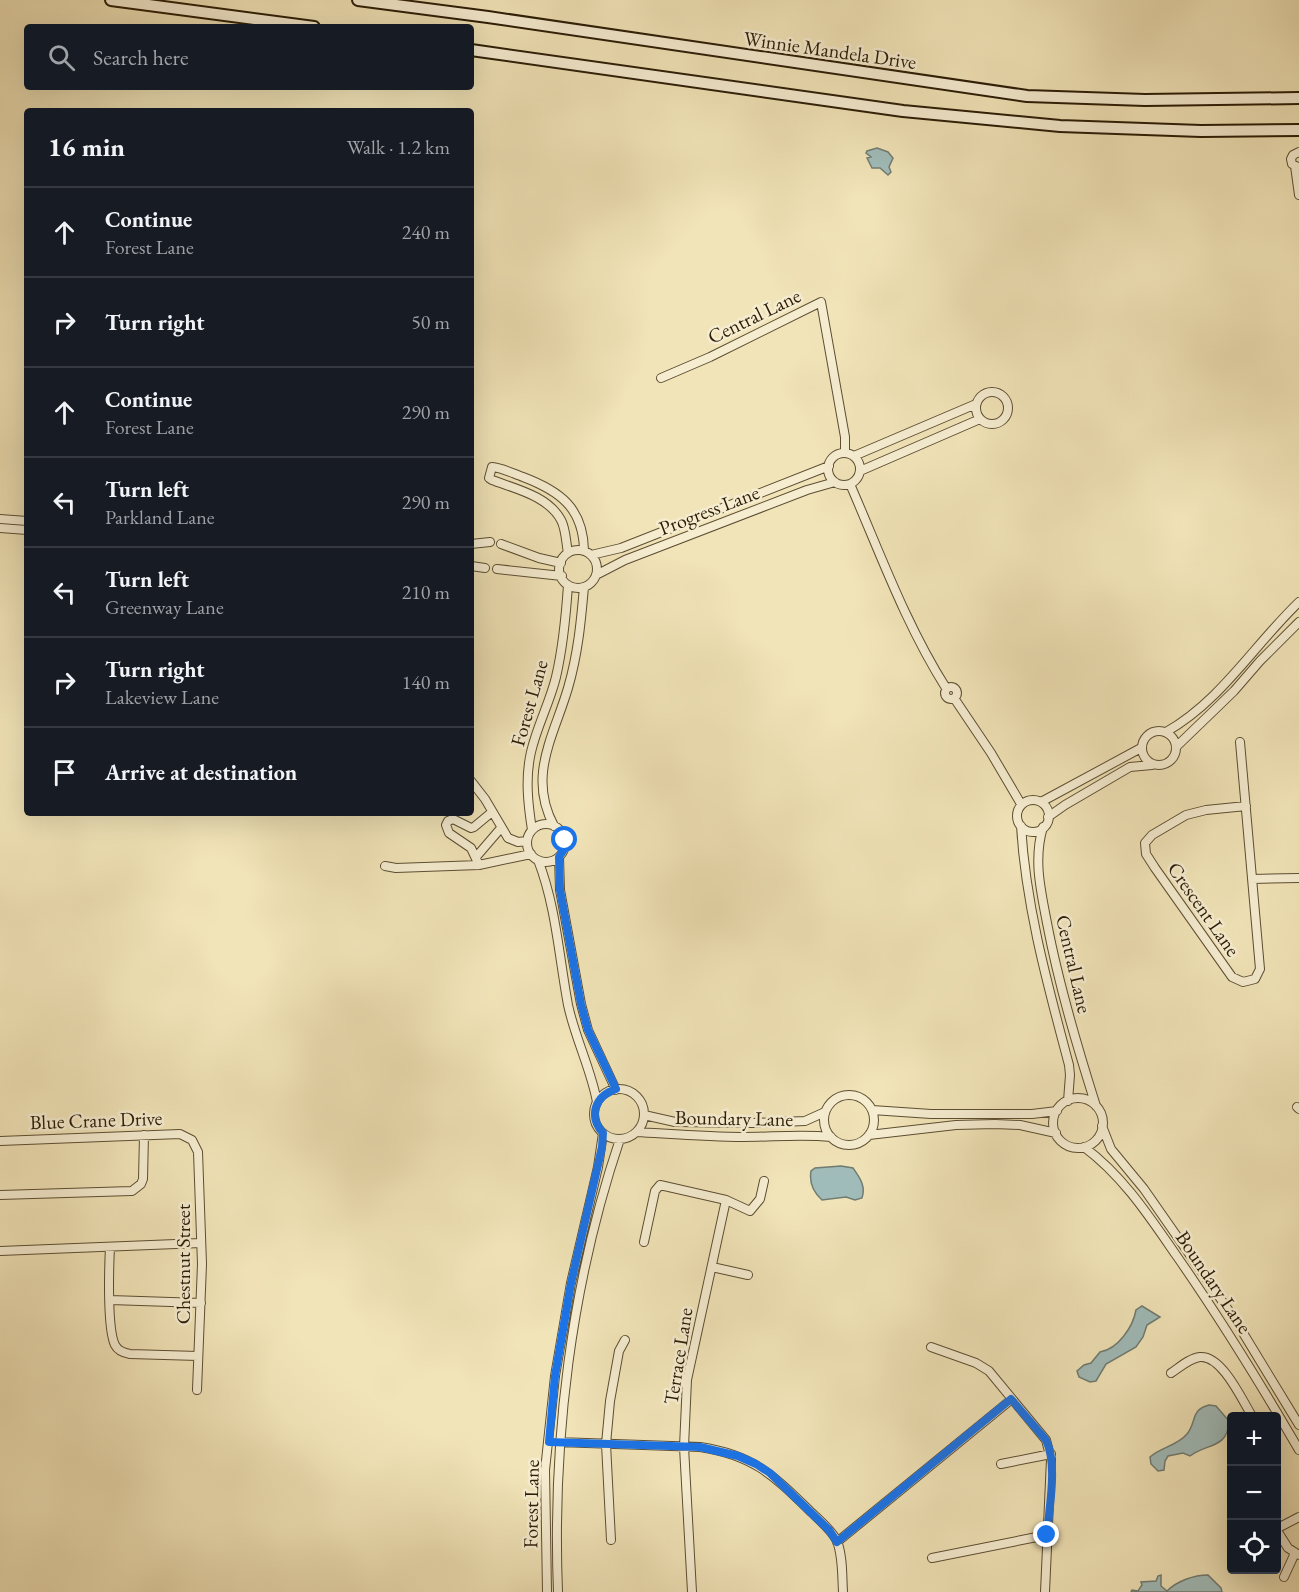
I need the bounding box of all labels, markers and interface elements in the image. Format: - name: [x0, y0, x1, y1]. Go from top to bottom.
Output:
- search box: [24, 24, 474, 90]
- street label: Winnie Mandela Drive: [742, 25, 918, 75]
- icon: search: [45, 41, 78, 74]
- text: Search here: [93, 43, 188, 72]
- text: 16 min: [48, 130, 125, 164]
- text: Walk · 1.2 km: [347, 134, 450, 160]
- text: Continue: [105, 205, 192, 234]
- icon: ahead: [48, 216, 81, 249]
- text: 240 m: [402, 219, 450, 245]
- text: Forest Lane: [105, 234, 194, 260]
- street label: Central Lane: [703, 282, 805, 350]
- icon: right: [48, 306, 81, 339]
- text: Turn right: [105, 308, 204, 337]
- text: 50 m: [411, 309, 450, 335]
- text: Continue: [105, 385, 192, 414]
- icon: ahead: [48, 396, 81, 429]
- text: 290 m: [402, 399, 450, 425]
- text: Forest Lane: [105, 414, 194, 440]
- text: Turn left: [105, 475, 189, 504]
- street label: Progress Lane: [655, 479, 763, 541]
- icon: left: [48, 486, 81, 519]
- text: 290 m: [402, 489, 450, 515]
- text: Parkland Lane: [105, 504, 215, 530]
- text: Turn left: [105, 565, 189, 594]
- icon: left: [48, 576, 81, 609]
- text: 210 m: [402, 579, 450, 605]
- text: Greenway Lane: [105, 594, 224, 620]
- text: Turn right: [105, 655, 204, 684]
- street label: Forest Lane: [504, 657, 554, 749]
- icon: right: [48, 666, 81, 699]
- text: 140 m: [402, 669, 450, 695]
- text: Lakeview Lane: [105, 684, 219, 710]
- icon: arrive: [48, 756, 81, 789]
- text: Arrive at destination: [105, 758, 297, 787]
- route start: [551, 826, 577, 852]
- street label: Crescent Lane: [1162, 857, 1246, 961]
- street label: Central Lane: [1050, 912, 1098, 1016]
- street label: Boundary Lane: [675, 1104, 794, 1132]
- street label: Blue Crane Drive: [29, 1105, 163, 1135]
- street label: Chestnut Street: [170, 1203, 196, 1324]
- street label: Boundary Lane: [1170, 1226, 1258, 1338]
- street label: Terrace Lane: [657, 1305, 699, 1406]
- map controls: [1227, 1412, 1281, 1574]
- button: +: [1227, 1412, 1281, 1466]
- street label: Forest Lane: [517, 1459, 545, 1549]
- button: −: [1227, 1466, 1281, 1520]
- button: locate: [1227, 1520, 1281, 1574]
- route end: [1033, 1521, 1059, 1547]

